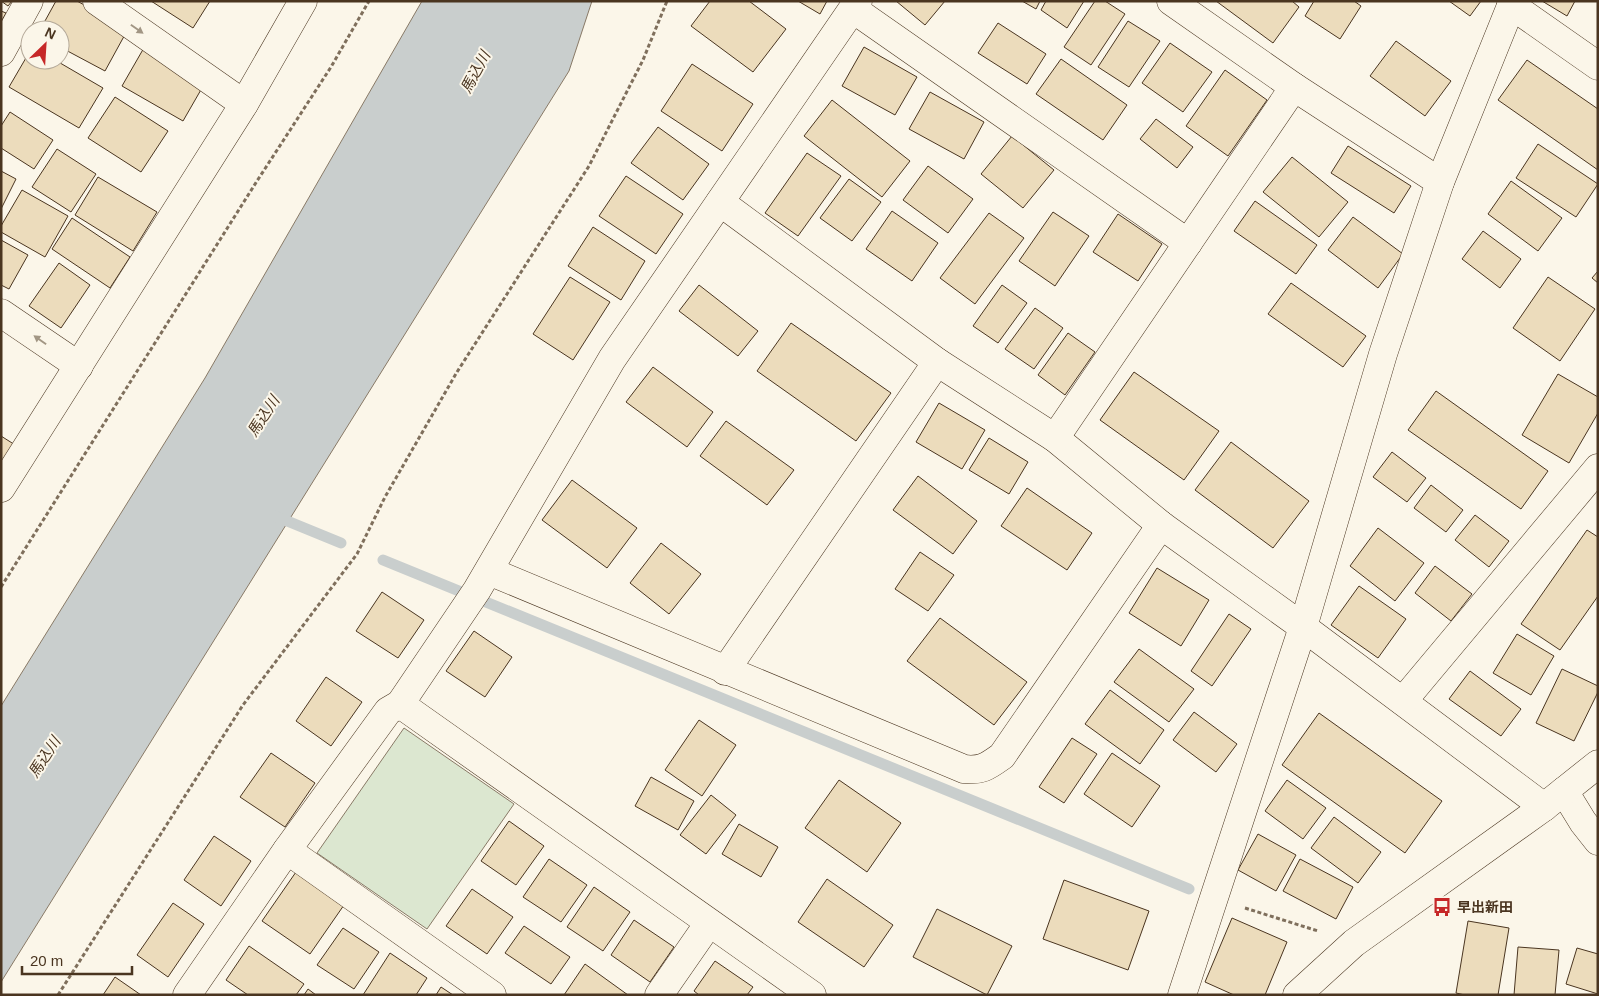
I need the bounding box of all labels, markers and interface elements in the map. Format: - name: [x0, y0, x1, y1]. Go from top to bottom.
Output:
- north arrow: [20, 20, 70, 70]
- text: N: [43, 24, 58, 43]
- one-way arrow: [130, 24, 143, 34]
- water label: 馬込川: [457, 46, 494, 96]
- one-way arrow: [33, 335, 47, 345]
- water label: 馬込川: [244, 391, 283, 440]
- water label: 馬込川: [25, 732, 64, 781]
- bus stop icon: 早出新田: [1431, 896, 1453, 918]
- place label: 早出新田: [1457, 899, 1513, 915]
- scale bar: [22, 944, 132, 976]
- text: 20 m: [30, 952, 63, 969]

